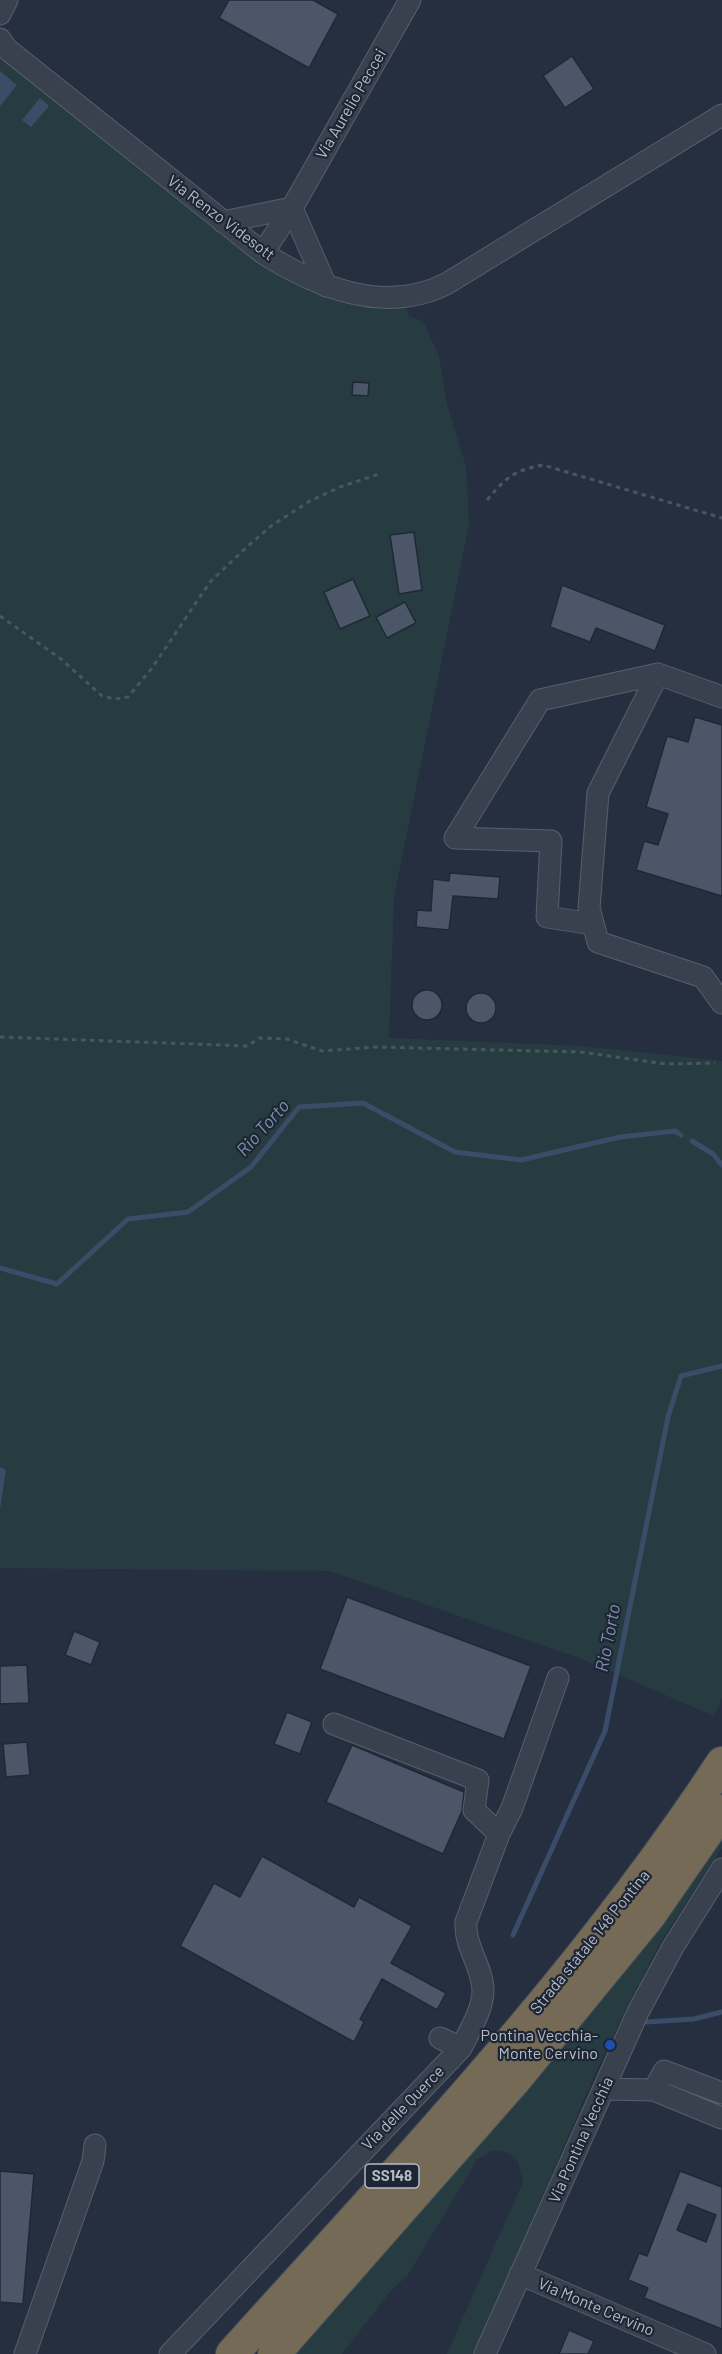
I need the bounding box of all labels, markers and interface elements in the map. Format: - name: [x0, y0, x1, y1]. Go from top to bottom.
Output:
- street label: Via Aurelio Peccei: [312, 46, 390, 162]
- street label: Via Renzo Videsott: [164, 171, 278, 265]
- water label: Rio Torto: [232, 1095, 294, 1161]
- water label: Rio Torto: [591, 1602, 625, 1674]
- street label: Strada statale 148 Pontina: [526, 1866, 654, 2018]
- place label: Pontina Vecchia- Monte Cervino: [481, 2026, 598, 2064]
- marker: Pontina Vecchia- Monte Cervino: [603, 2038, 617, 2052]
- street label: Via delle Querce: [358, 2062, 448, 2154]
- street label: Via Pontina Vecchia: [545, 2074, 617, 2206]
- road number: SS148: [365, 2164, 419, 2188]
- street label: Via Monte Cervino: [535, 2274, 657, 2340]

